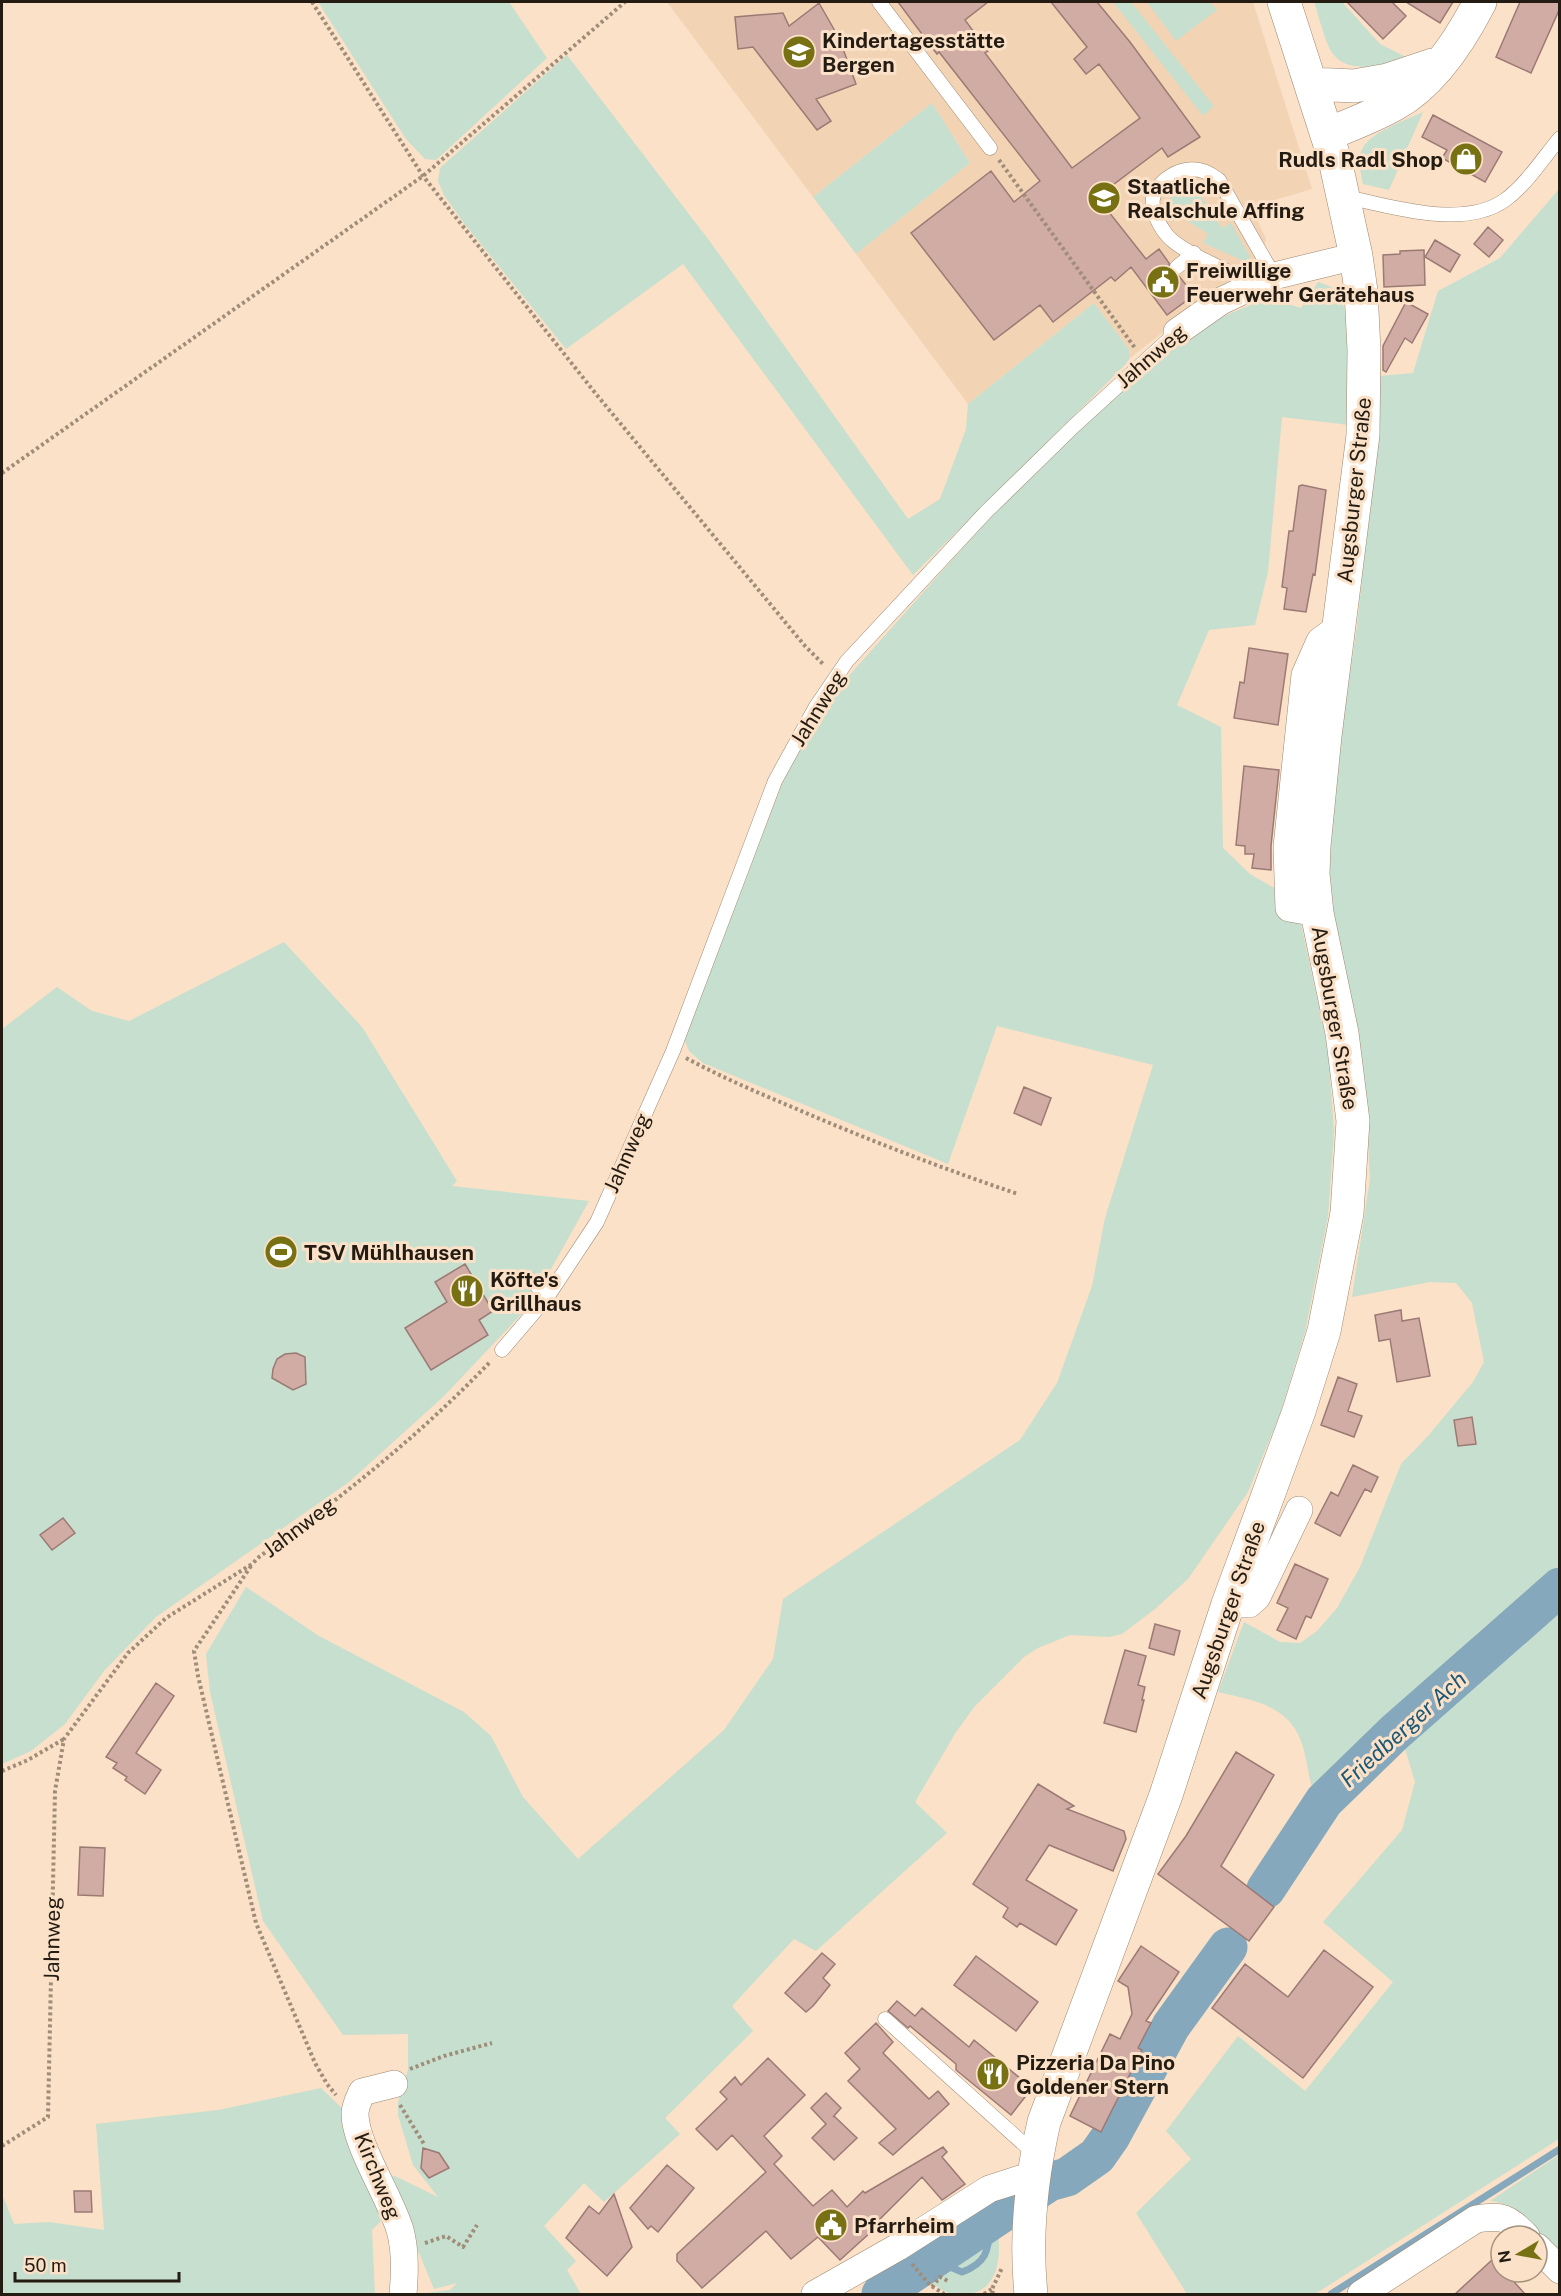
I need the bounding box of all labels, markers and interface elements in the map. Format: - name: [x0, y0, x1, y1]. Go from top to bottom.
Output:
- place label: Kindertagesstätte Bergen: [822, 28, 1005, 77]
- school or university icon: Kindertagesstätte Bergen: [781, 34, 817, 70]
- shop icon: Rudls Radl Shop: [1448, 141, 1484, 177]
- place label: Rudls Radl Shop: [1278, 147, 1443, 172]
- place label: Staatliche Realschule Affing: [1127, 174, 1305, 223]
- school or university icon: Staatliche Realschule Affing: [1086, 180, 1122, 216]
- place label: Freiwillige Feuerwehr Gerätehaus: [1186, 258, 1414, 307]
- public building icon: Freiwillige Feuerwehr Gerätehaus: [1145, 264, 1181, 300]
- street label: Jahnweg: [1111, 319, 1191, 393]
- street label: Augsburger Straße: [1332, 396, 1376, 584]
- street label: Jahnweg: [785, 665, 851, 751]
- street label: Augsburger Straße: [1307, 924, 1363, 1112]
- street label: Jahnweg: [598, 1109, 656, 1197]
- sports icon: TSV Mühlhausen: [263, 1234, 299, 1270]
- place label: TSV Mühlhausen: [304, 1240, 474, 1265]
- place label: Köfte's Grillhaus: [490, 1267, 582, 1316]
- restaurant icon: Köfte's Grillhaus: [449, 1273, 485, 1309]
- street label: Jahnweg: [258, 1492, 340, 1562]
- street label: Augsburger Straße: [1186, 1518, 1270, 1702]
- water label: Friedberger Ach: [1335, 1666, 1471, 1792]
- street label: Jahnweg: [39, 1896, 65, 1982]
- place label: Pizzeria Da Pino Goldener Stern: [1016, 2050, 1175, 2099]
- restaurant icon: Pizzeria Da Pino Goldener Stern: [975, 2056, 1011, 2092]
- street label: Kirchweg: [349, 2129, 407, 2223]
- public building icon: Pfarrheim: [813, 2207, 849, 2243]
- place label: Pfarrheim: [854, 2213, 955, 2238]
- north arrow: [1489, 2224, 1549, 2284]
- scale bar: [15, 2245, 178, 2283]
- text: N: [1494, 2249, 1515, 2264]
- text: 50 m: [24, 2255, 67, 2276]

